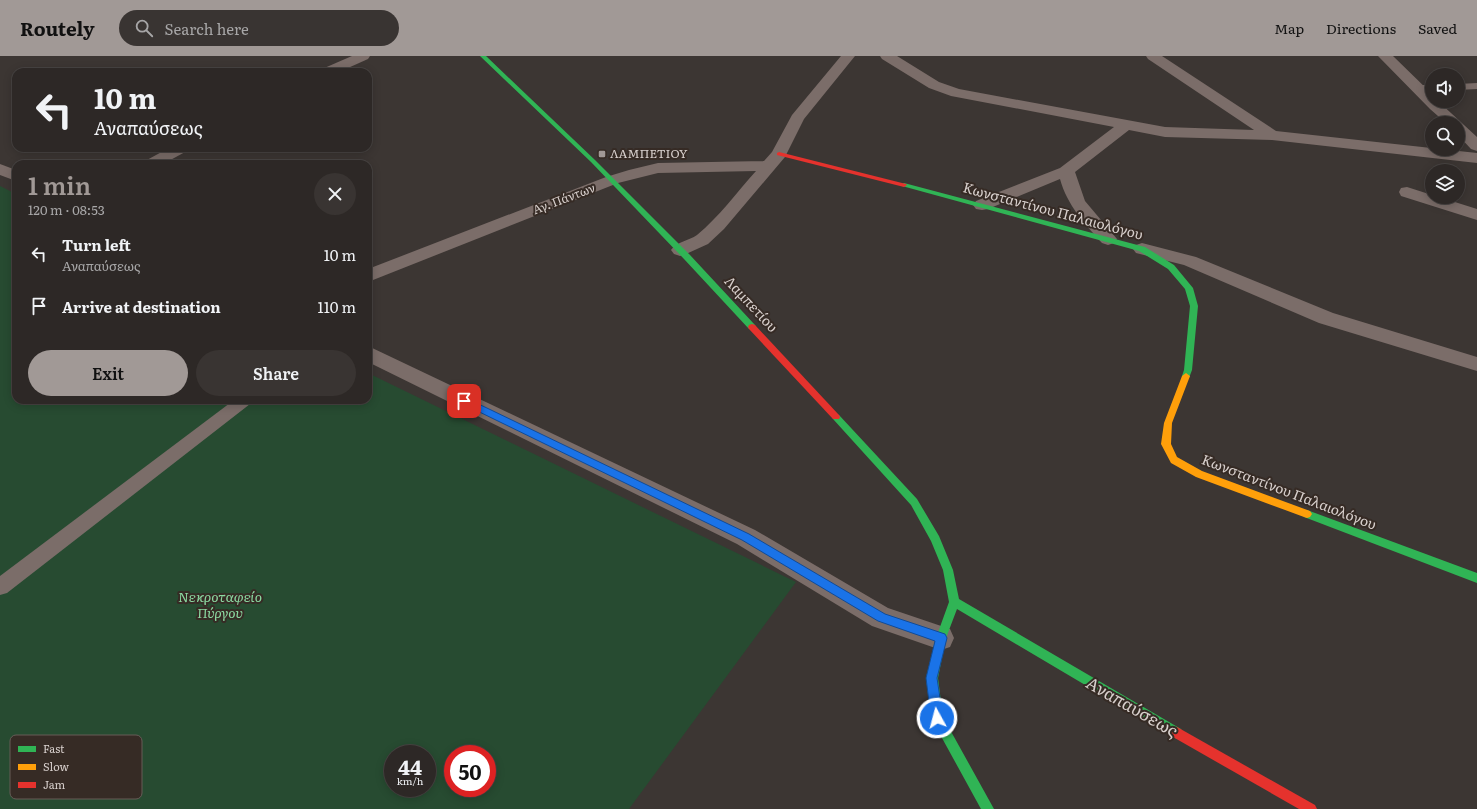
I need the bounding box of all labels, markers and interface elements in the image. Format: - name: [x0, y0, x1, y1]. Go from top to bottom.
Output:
- search box: [119, 10, 399, 46]
- text: Routely: [20, 14, 95, 42]
- icon: search: [133, 17, 155, 39]
- text: Search here: [165, 17, 249, 40]
- text: Map: [1274, 18, 1304, 38]
- text: Directions: [1326, 18, 1396, 38]
- text: Saved: [1418, 18, 1457, 38]
- map controls: [1425, 68, 1465, 204]
- button: sound: [1425, 68, 1465, 108]
- text: 10 m: [94, 76, 156, 118]
- icon: left: [28, 84, 80, 136]
- text: Αναπαύσεως: [94, 114, 203, 141]
- button: search: [1425, 116, 1465, 156]
- place label: ΛΑΜΠΕΤΙΟΥ: [610, 144, 688, 162]
- marker: ΛΑΜΠΕΤΙΟΥ: [597, 149, 607, 159]
- button: layers: [1425, 164, 1465, 204]
- text: 1 min: [28, 167, 91, 202]
- button: close: [314, 173, 356, 215]
- street label: Κωνσταντίνου Παλαιολόγου: [961, 176, 1146, 244]
- street label: Αγ. Πάντων: [530, 178, 598, 218]
- text: 120 m · 08:53: [28, 200, 105, 219]
- text: Turn left: [62, 233, 131, 256]
- icon: left: [28, 243, 50, 265]
- text: 10 m: [324, 243, 356, 266]
- text: Αναπαύσεως: [62, 256, 140, 275]
- street label: Λαμπετίου: [720, 271, 783, 336]
- icon: arrive: [28, 295, 50, 317]
- text: Arrive at destination: [62, 295, 221, 318]
- text: 110 m: [318, 295, 356, 318]
- button: Exit: [28, 350, 188, 396]
- button: Share: [196, 350, 356, 396]
- pin: [447, 384, 481, 418]
- icon: arrive: [453, 390, 475, 412]
- street label: Κωνσταντίνου Παλαιολόγου: [1199, 448, 1380, 534]
- park label: Νεκροταφείο Πύργου: [178, 586, 262, 622]
- street label: Αναπαύσεως: [1082, 669, 1183, 742]
- position arrow: [916, 697, 958, 739]
- legend: [10, 735, 142, 799]
- text: Fast: [43, 740, 65, 756]
- speed limit sign: 50: [444, 745, 496, 797]
- text: 44: [398, 751, 422, 781]
- text: Slow: [43, 758, 69, 774]
- text: km/h: [397, 773, 423, 788]
- text: Jam: [43, 776, 66, 792]

